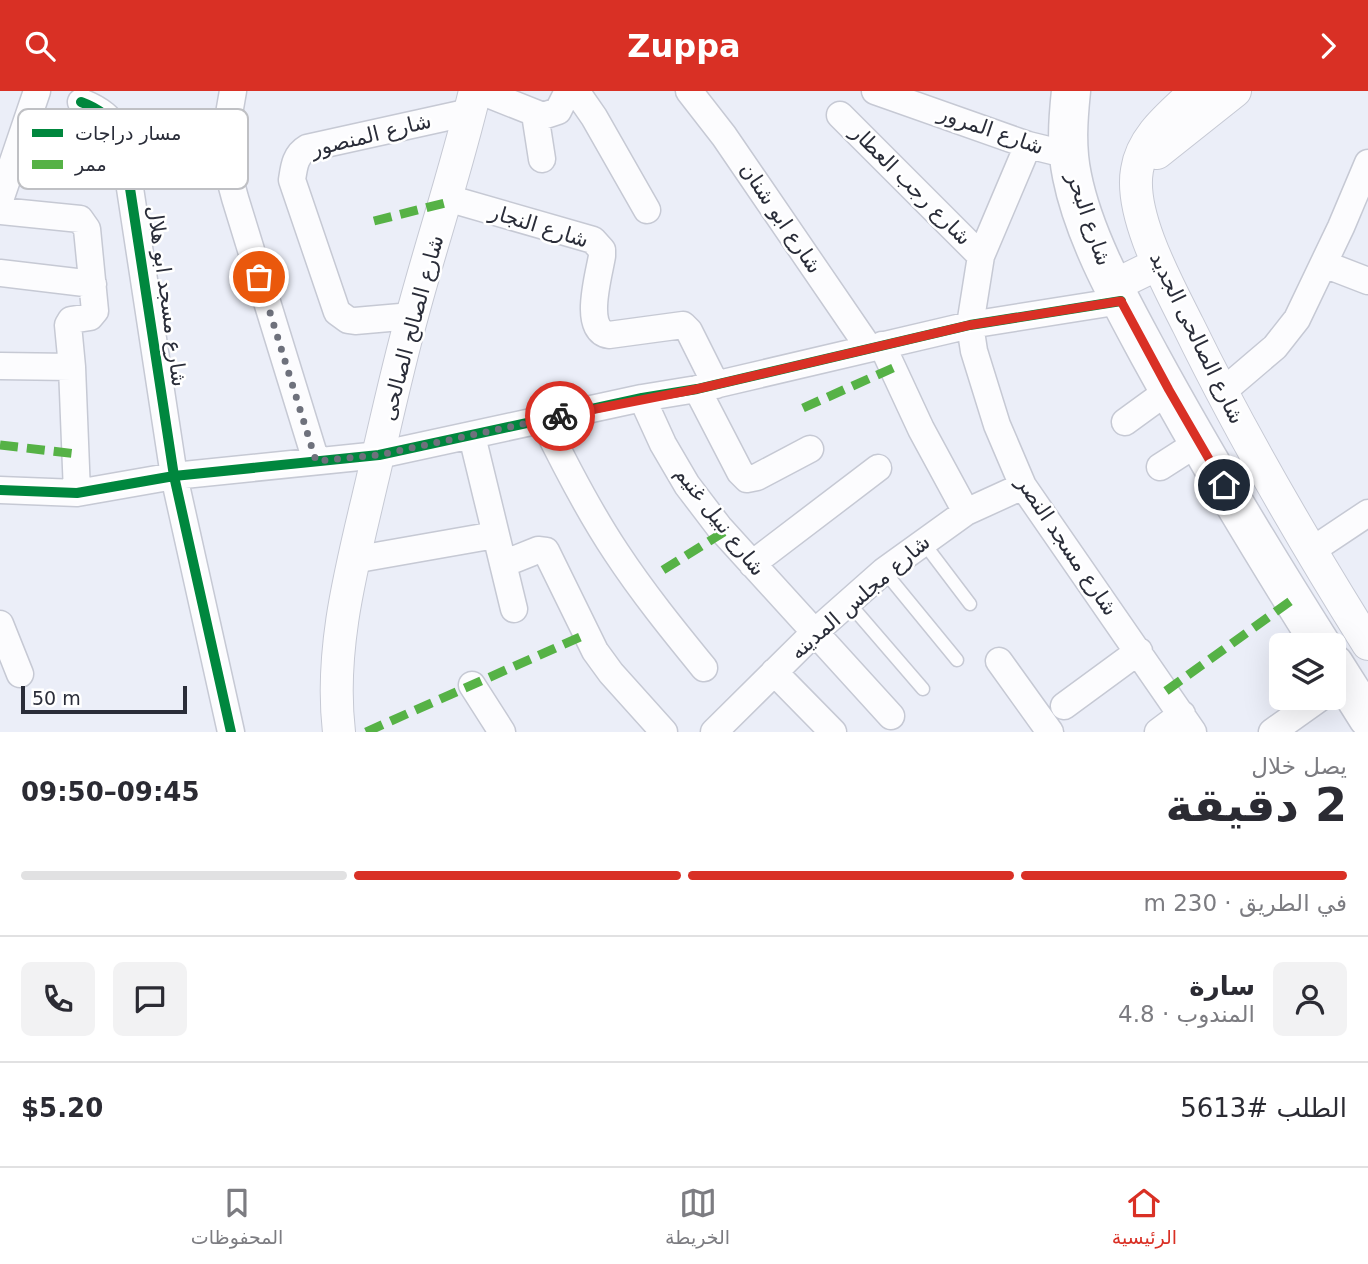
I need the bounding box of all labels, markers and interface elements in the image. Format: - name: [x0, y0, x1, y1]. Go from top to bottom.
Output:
- icon: search: [21, 27, 59, 65]
- text: Zuppa: [627, 27, 741, 65]
- icon: forward: [1309, 27, 1347, 65]
- street label: شارع المرور: [934, 100, 1047, 159]
- street label: شارع المنصور: [307, 108, 434, 162]
- legend: [18, 109, 248, 189]
- street label: شارع رجب العطار: [845, 119, 976, 250]
- text: مسار دراجات: [75, 122, 181, 145]
- text: ممر: [74, 153, 107, 176]
- street label: شارع ابو شنان: [735, 158, 827, 278]
- street label: شارع البحر: [1062, 168, 1116, 269]
- street label: شارع النجار: [486, 199, 591, 252]
- street label: شارع مسجد ابو هلال: [142, 204, 192, 388]
- street label: شارع الصالح الصالحى: [376, 233, 448, 423]
- pin: [229, 247, 289, 307]
- street label: شارع الصالحى الجديد: [1145, 248, 1249, 428]
- icon: bag: [240, 258, 278, 296]
- courier: [525, 381, 595, 451]
- icon: bike: [541, 397, 579, 435]
- pin: [1194, 455, 1254, 515]
- street label: شارع نبيل غنيم: [669, 462, 770, 581]
- icon: home: [1205, 466, 1243, 504]
- street label: شارع مسجد النصر: [1011, 471, 1123, 620]
- street label: شارع مجلس المدينه: [785, 530, 935, 664]
- map controls: [1269, 633, 1346, 710]
- button: layers: [1269, 633, 1346, 710]
- scale bar: [21, 683, 187, 715]
- text: 50 m: [32, 687, 81, 709]
- text: يصل خلال: [1251, 753, 1347, 779]
- text: 09:45–09:50: [21, 777, 200, 807]
- text: 2 دقيقة: [1165, 778, 1347, 832]
- text: في الطريق · 230 m: [1143, 890, 1347, 916]
- button: phone: [21, 962, 95, 1036]
- button: chat: [113, 962, 187, 1036]
- button: person: [1273, 962, 1347, 1036]
- text: سارة: [1189, 971, 1255, 1001]
- text: المندوب · 4.8: [1118, 1001, 1255, 1027]
- text: $5.20: [21, 1093, 103, 1123]
- text: الطلب #5613: [1180, 1093, 1347, 1123]
- tab: المحفوظات: [191, 1184, 283, 1248]
- tab: الخريطة: [665, 1184, 730, 1248]
- tab: الرئيسية: [1112, 1184, 1177, 1248]

